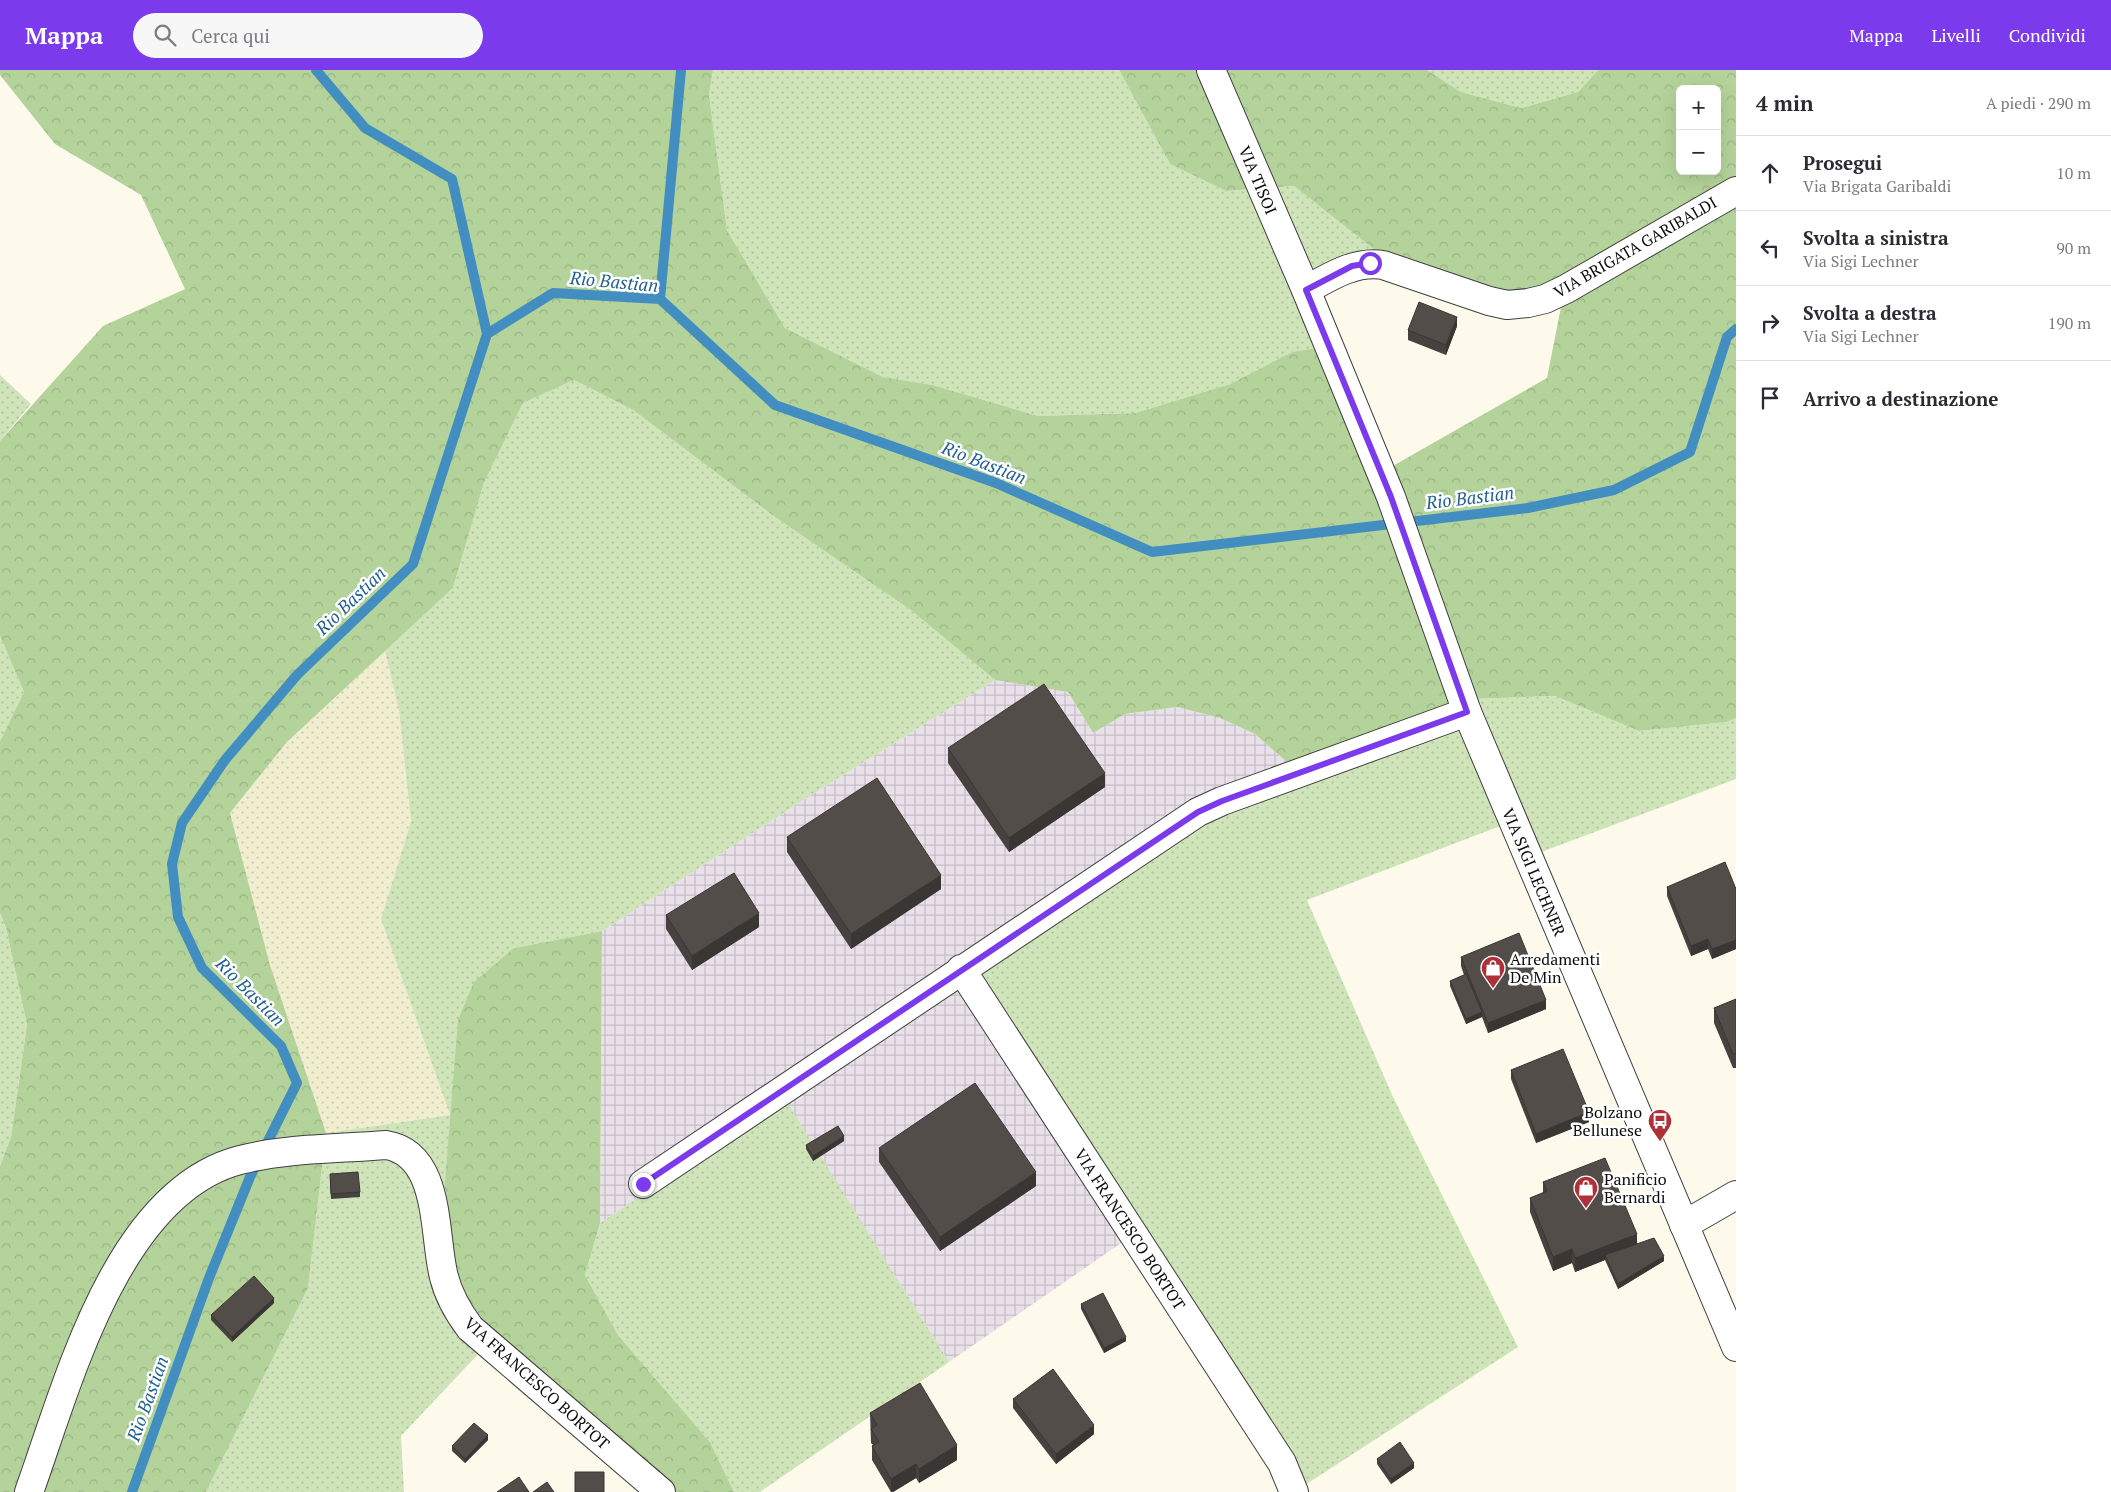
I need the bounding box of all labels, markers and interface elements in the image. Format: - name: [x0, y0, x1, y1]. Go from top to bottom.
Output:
- search box: [133, 13, 483, 58]
- text: Mappa: [25, 19, 103, 51]
- icon: search: [151, 21, 179, 49]
- text: Cerca qui: [191, 23, 270, 48]
- text: Mappa: [1849, 23, 1903, 47]
- text: Livelli: [1931, 23, 1981, 47]
- text: Condividi: [2009, 23, 2086, 47]
- map controls: [1676, 85, 1721, 175]
- button: +: [1676, 85, 1721, 130]
- text: 4 min: [1756, 89, 1813, 117]
- text: A piedi · 290 m: [1986, 92, 2091, 114]
- button: −: [1676, 130, 1721, 175]
- street label: VIA TISOI: [1234, 142, 1282, 218]
- text: Prosegui: [1803, 150, 1882, 175]
- icon: ahead: [1756, 159, 1784, 187]
- text: 10 m: [2056, 162, 2091, 184]
- text: Via Brigata Garibaldi: [1803, 175, 1951, 197]
- street label: VIA BRIGATA GARIBALDI: [1549, 191, 1721, 303]
- text: Svolta a sinistra: [1803, 225, 1949, 250]
- icon: left: [1756, 234, 1784, 262]
- text: 90 m: [2056, 237, 2091, 259]
- text: Via Sigi Lechner: [1803, 250, 1919, 272]
- route start: [1359, 252, 1382, 275]
- water label: Rio Bastian: [568, 265, 659, 297]
- text: Svolta a destra: [1803, 300, 1937, 325]
- icon: right: [1756, 309, 1784, 337]
- text: 190 m: [2048, 312, 2091, 334]
- text: Via Sigi Lechner: [1803, 325, 1919, 347]
- icon: arrive: [1756, 384, 1784, 412]
- text: Arrivo a destinazione: [1803, 386, 1998, 411]
- water label: Rio Bastian: [938, 435, 1030, 489]
- water label: Rio Bastian: [1424, 480, 1515, 514]
- water label: Rio Bastian: [309, 561, 390, 640]
- street label: VIA SIGI LECHNER: [1497, 805, 1571, 940]
- place label: Arredamenti De Min: [1510, 948, 1601, 988]
- water label: Rio Bastian: [210, 951, 290, 1031]
- shop icon: Arredamenti De Min: [1480, 955, 1506, 989]
- place label: Bolzano Bellunese: [1573, 1101, 1642, 1141]
- bus stop icon: Bolzano Bellunese: [1647, 1108, 1673, 1142]
- street label: VIA FRANCESCO BORTOT: [1069, 1144, 1191, 1314]
- place label: Panificio Bernardi: [1604, 1168, 1667, 1208]
- route end: [632, 1173, 655, 1196]
- shop icon: Panificio Bernardi: [1573, 1175, 1599, 1209]
- street label: VIA FRANCESCO BORTOT: [460, 1312, 614, 1454]
- water label: Rio Bastian: [120, 1353, 173, 1445]

